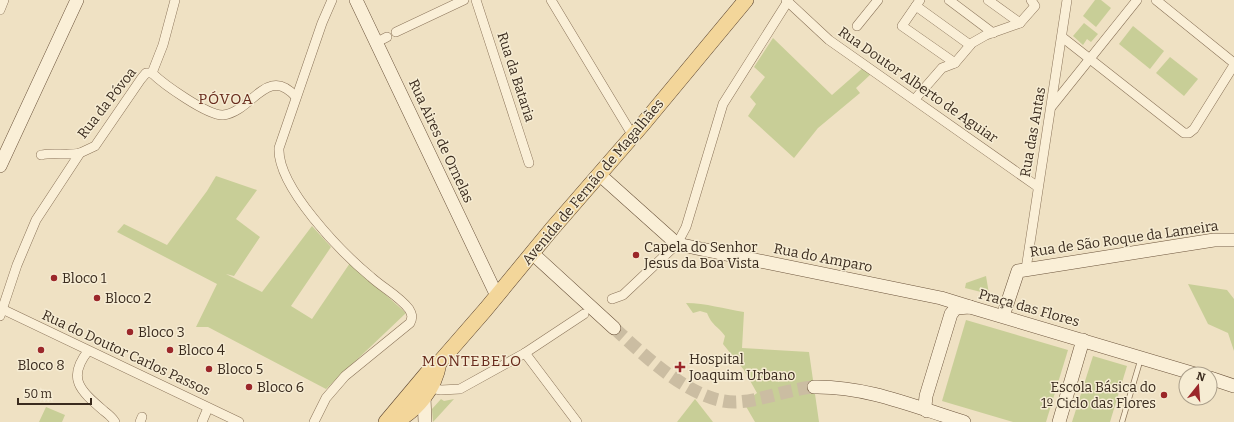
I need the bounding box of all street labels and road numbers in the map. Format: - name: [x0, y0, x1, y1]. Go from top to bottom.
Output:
- street label: Rua Doutor Alberto de Aguiar: [835, 23, 1001, 147]
- street label: Rua da Bataria: [494, 30, 539, 124]
- street label: Rua da Póvoa: [74, 64, 140, 142]
- street label: Rua Aires de Ornelas: [405, 76, 477, 206]
- street label: Rua das Antas: [1017, 86, 1049, 178]
- street label: Avenida de Fernão de Magalhães: [519, 96, 667, 268]
- street label: Rua de São Roque da Lameira: [1029, 217, 1220, 261]
- street label: Rua do Amparo: [772, 240, 874, 276]
- street label: Praça das Flores: [977, 285, 1081, 331]
- street label: Rua do Doutor Carlos Passos: [39, 307, 213, 399]

